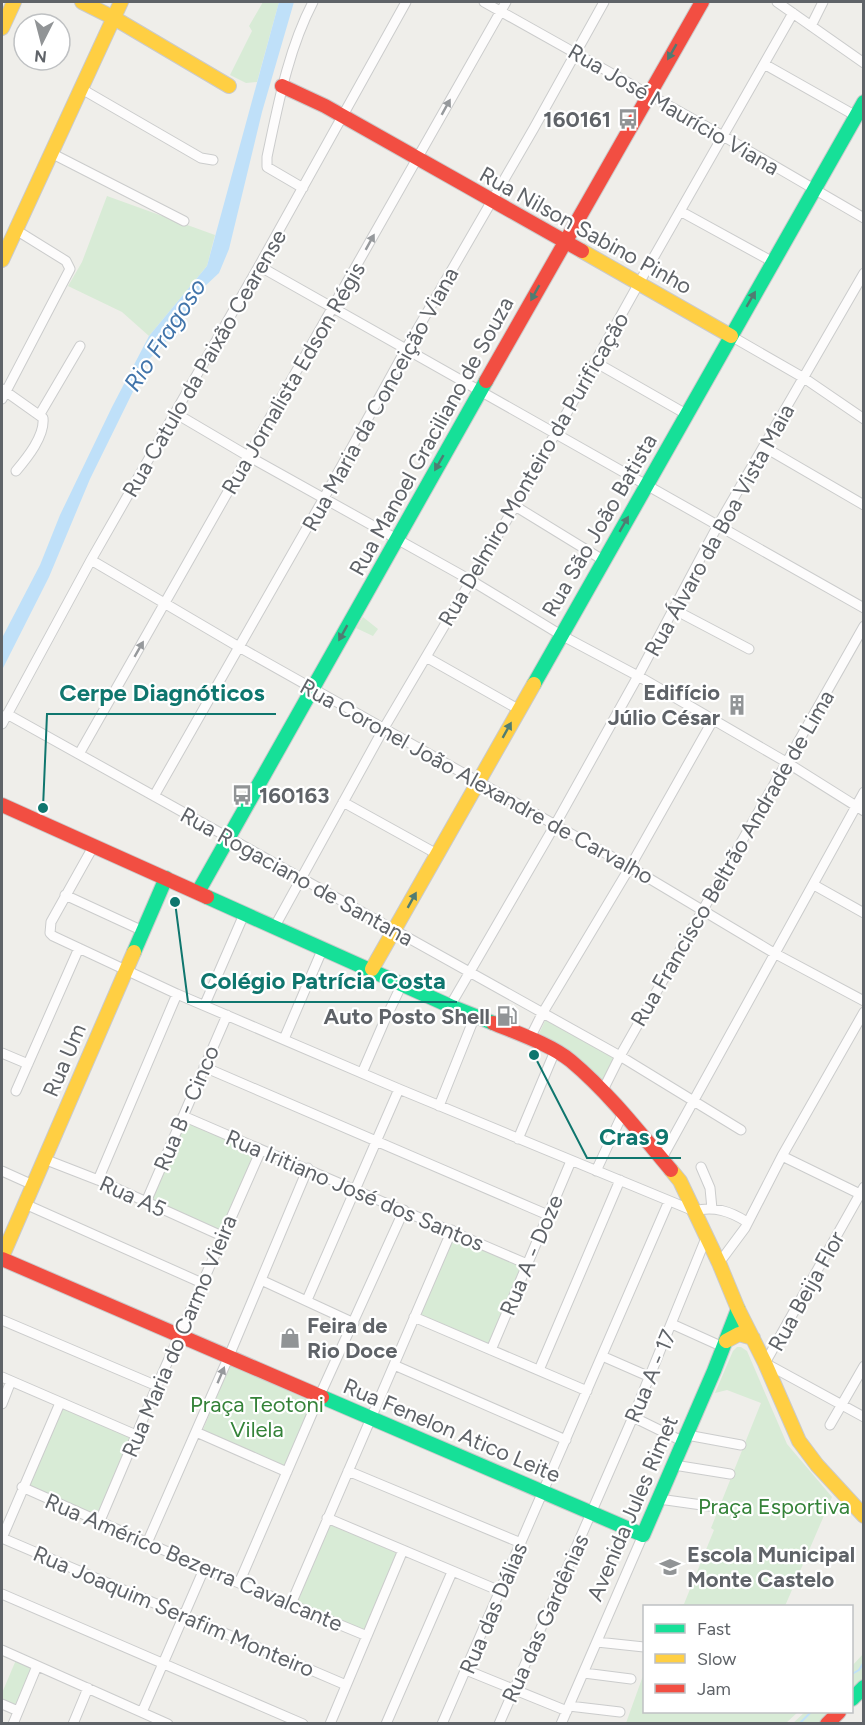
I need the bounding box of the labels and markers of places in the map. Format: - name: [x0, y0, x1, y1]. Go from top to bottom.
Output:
- place label: 160161: [543, 106, 611, 133]
- bus stop icon: 160161: [616, 107, 640, 131]
- callout: Cerpe Diagnóticos: [47, 672, 276, 714]
- place label: Edifício Júlio César: [608, 679, 721, 731]
- building icon: Edifício Júlio César: [725, 693, 749, 717]
- place label: 160163: [259, 782, 330, 809]
- bus stop icon: 160163: [230, 783, 254, 807]
- callout: Colégio Patrícia Costa: [188, 960, 457, 1002]
- place label: Auto Posto Shell: [323, 1003, 490, 1030]
- fuel station icon: Auto Posto Shell: [495, 1004, 519, 1028]
- callout: Cras 9: [587, 1116, 681, 1158]
- place label: Feira de Rio Doce: [307, 1312, 397, 1364]
- shop icon: Feira de Rio Doce: [278, 1326, 302, 1350]
- place label: Escola Municipal Monte Castelo: [687, 1541, 855, 1593]
- school or university icon: Escola Municipal Monte Castelo: [658, 1555, 682, 1579]

